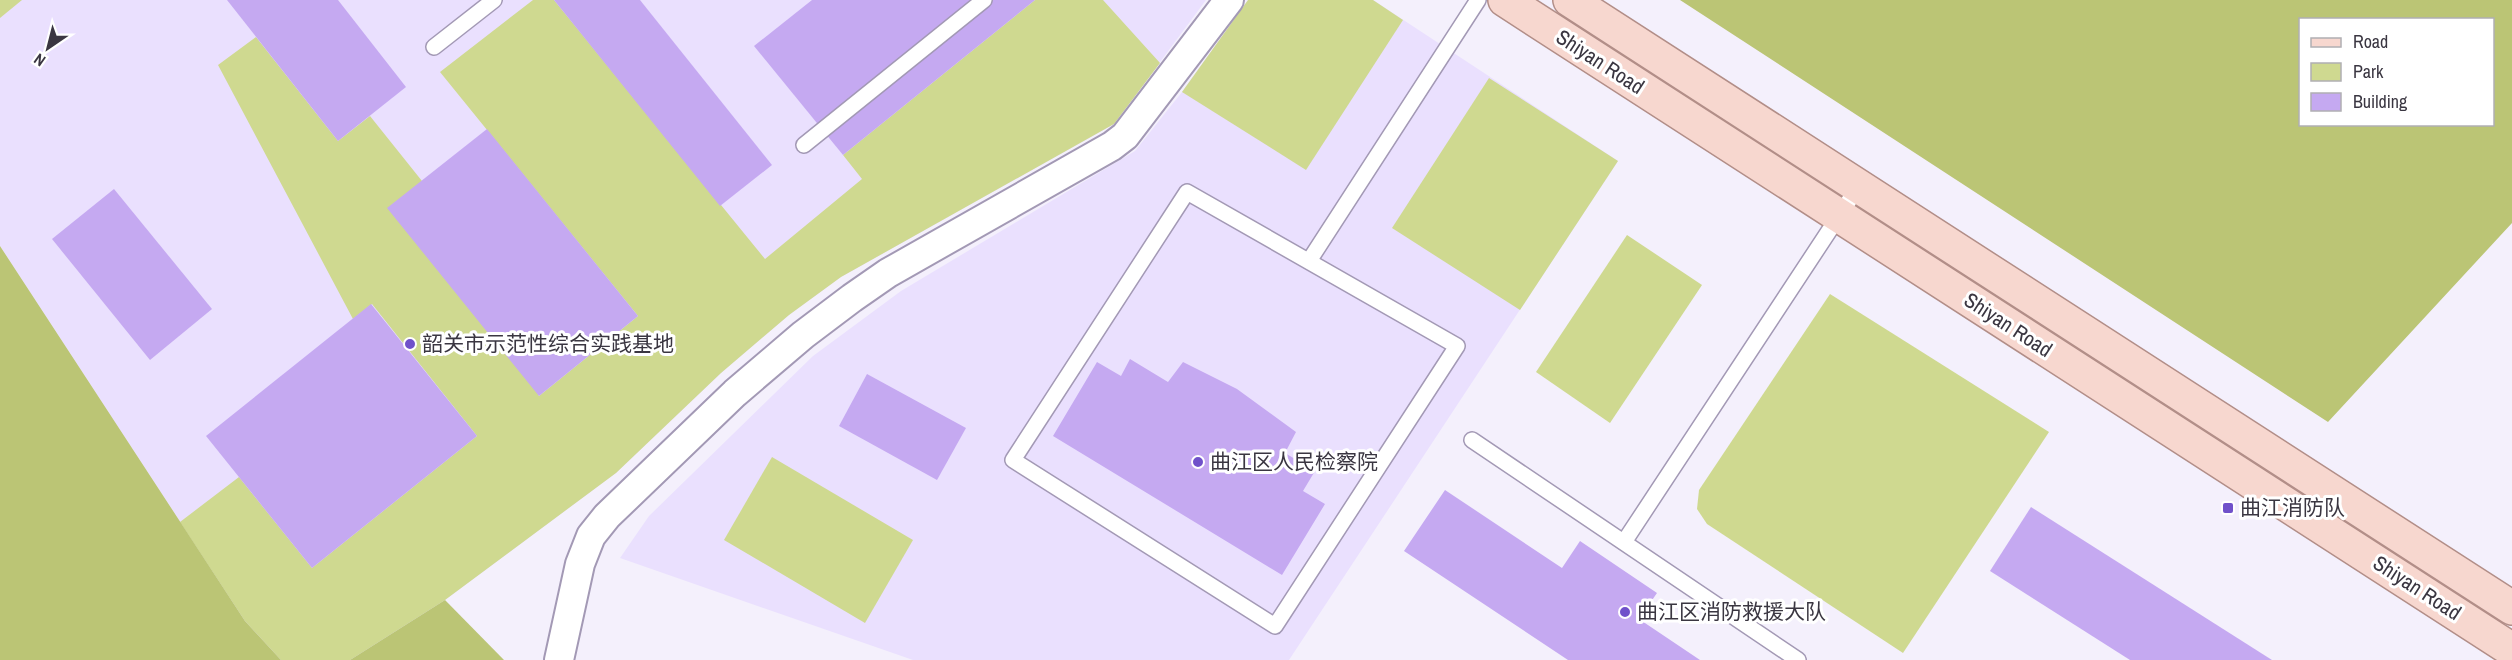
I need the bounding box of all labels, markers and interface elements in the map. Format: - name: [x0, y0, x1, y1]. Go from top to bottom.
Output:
- north arrow: [18, 18, 78, 78]
- legend: [2299, 18, 2494, 126]
- street label: Shiyan Road: [1551, 22, 1650, 101]
- text: Road: [2353, 29, 2388, 54]
- text: N: [29, 49, 50, 72]
- text: Park: [2353, 59, 2384, 84]
- text: Building: [2353, 89, 2408, 114]
- street label: Shiyan Road: [1959, 285, 2058, 364]
- place label: 韶关市示范性综合实践基地: [422, 329, 674, 358]
- marker: 韶关市示范性综合实践基地: [403, 337, 417, 351]
- place label: 曲江区人民检察院: [1210, 447, 1378, 476]
- marker: 曲江区人民检察院: [1191, 455, 1205, 469]
- place label: 曲江消防队: [2240, 493, 2345, 522]
- marker: 曲江消防队: [2221, 501, 2235, 515]
- street label: Shiyan Road: [2368, 548, 2467, 627]
- place label: 曲江区消防救援大队: [1637, 597, 1826, 626]
- marker: 曲江区消防救援大队: [1618, 605, 1632, 619]

